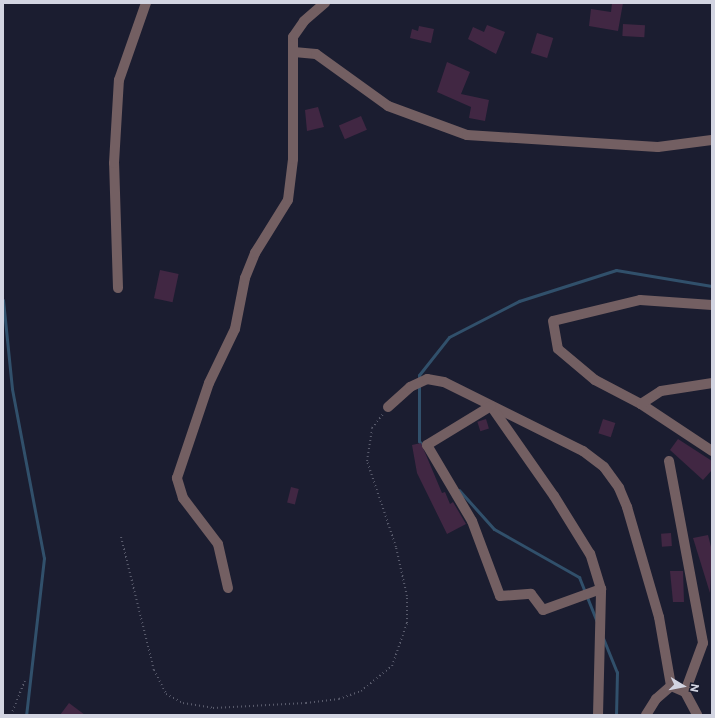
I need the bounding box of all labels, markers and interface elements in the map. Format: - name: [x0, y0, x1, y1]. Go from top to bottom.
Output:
- north arrow: [663, 666, 703, 706]
- text: N: [688, 683, 702, 693]

